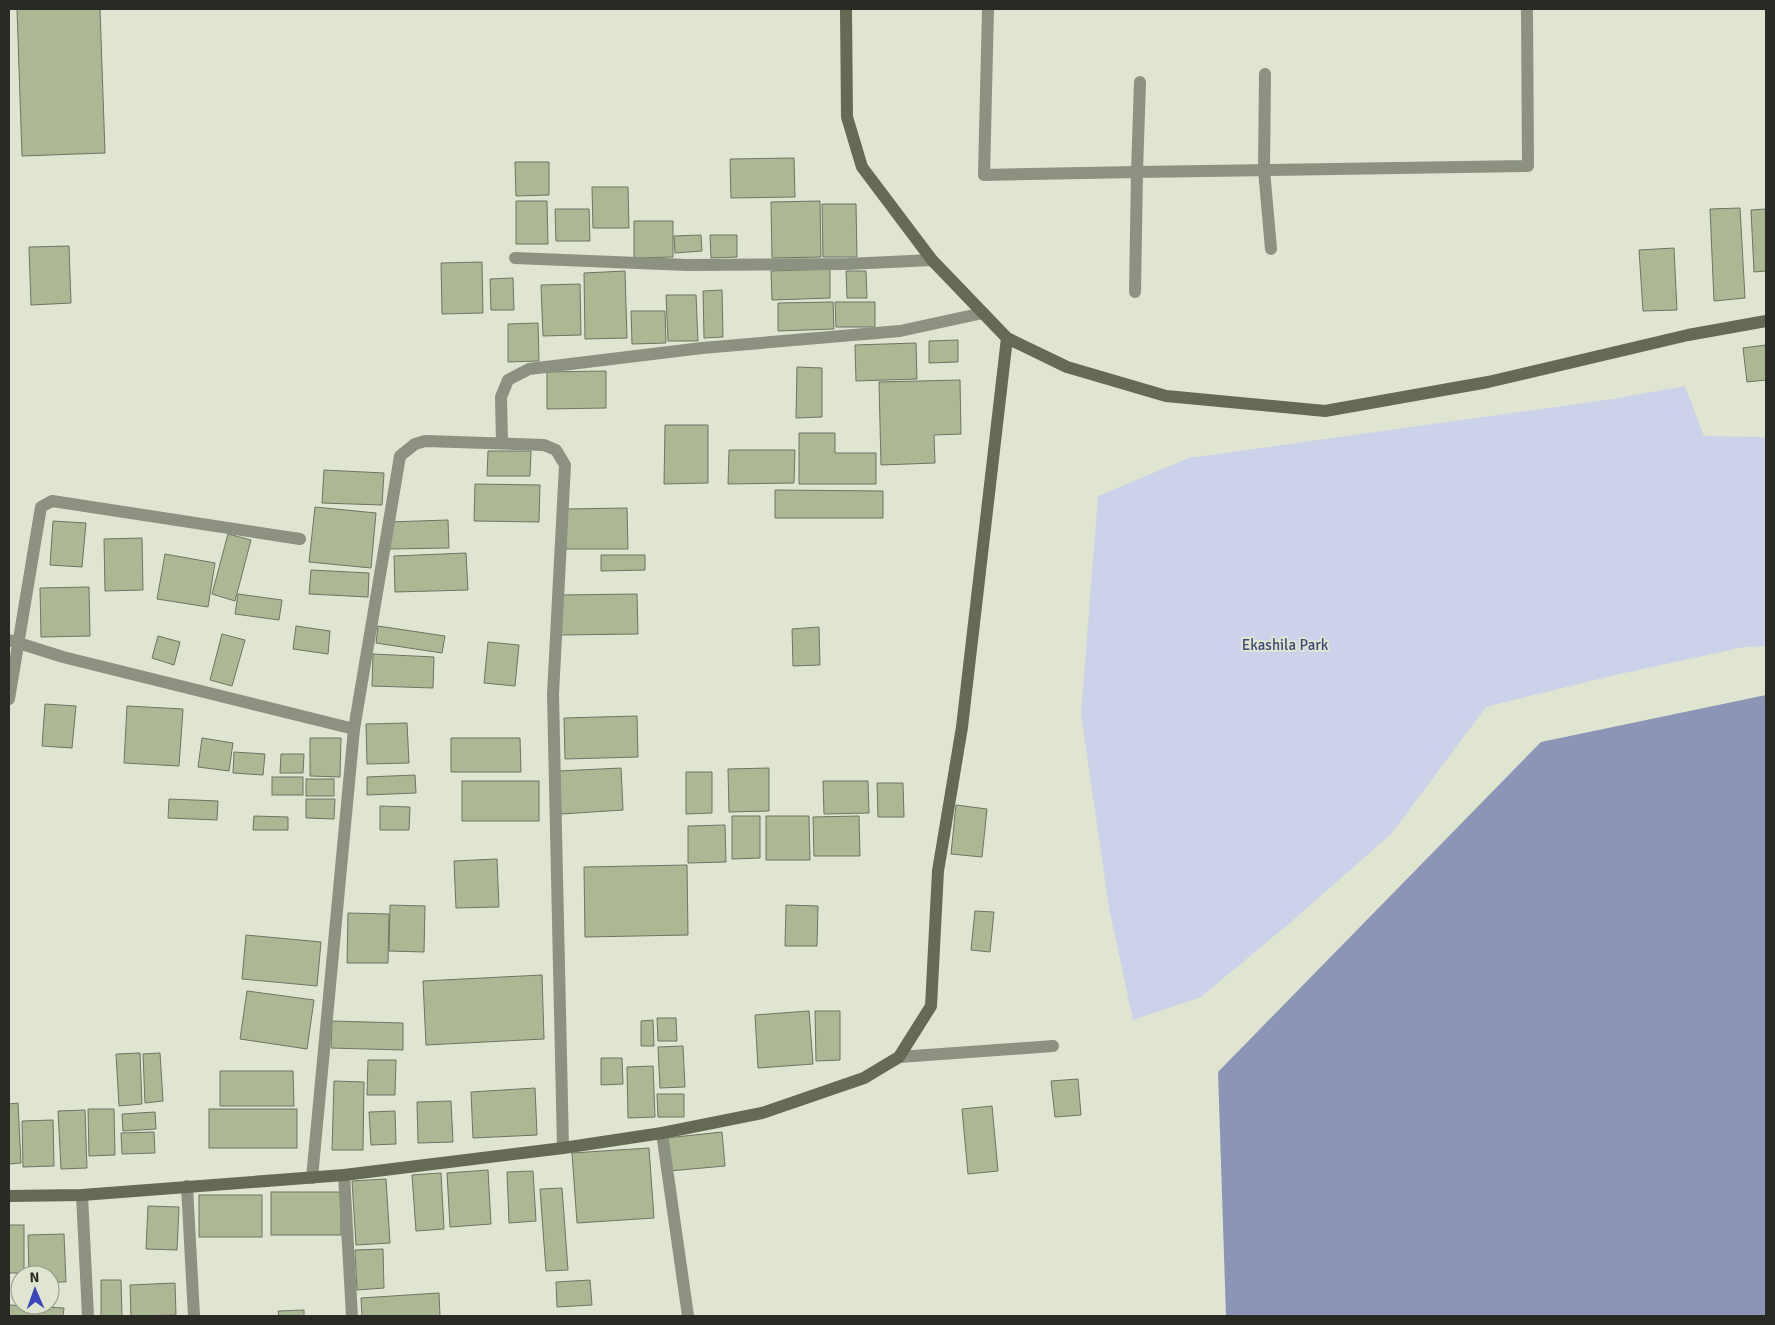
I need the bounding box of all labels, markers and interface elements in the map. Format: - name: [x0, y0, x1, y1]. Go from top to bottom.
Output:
- park label: Ekashila Park: [1242, 636, 1329, 654]
- north arrow: [10, 1265, 60, 1315]
- text: N: [29, 1269, 40, 1286]

